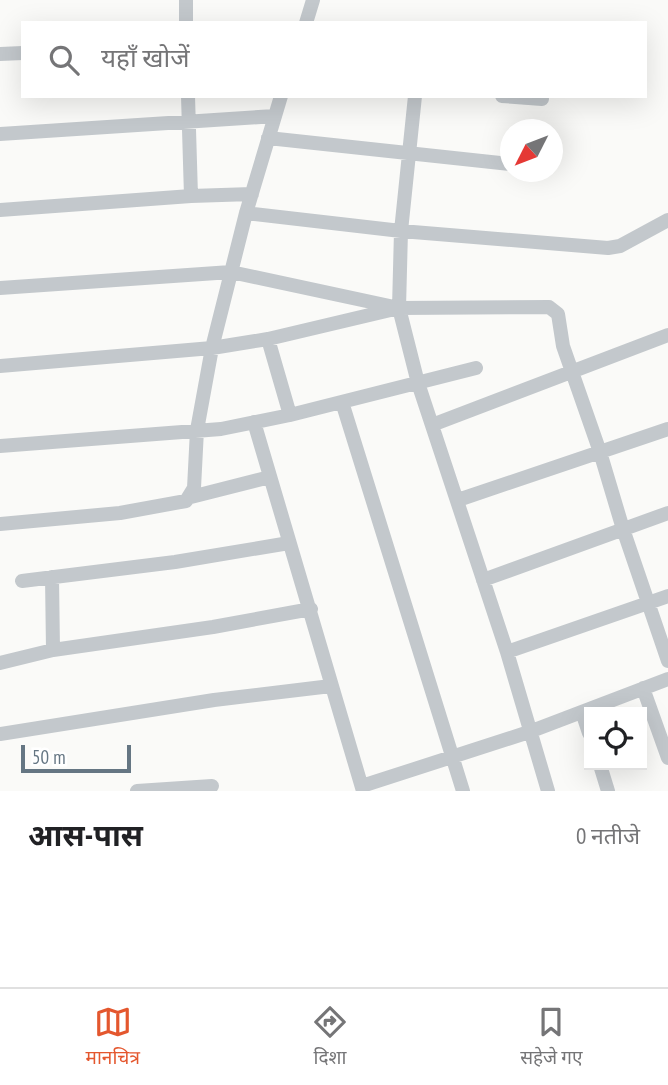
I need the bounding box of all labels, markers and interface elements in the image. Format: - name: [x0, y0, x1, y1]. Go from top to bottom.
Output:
- search box: [21, 21, 647, 98]
- icon: search: [45, 41, 83, 79]
- text: यहाँ खोजें: [101, 41, 189, 74]
- north arrow: [500, 119, 563, 182]
- map controls: [584, 707, 647, 770]
- button: locate: [584, 707, 647, 770]
- scale bar: [21, 742, 131, 774]
- text: 50 m: [32, 745, 66, 769]
- text: आस-पास: [28, 815, 143, 854]
- text: 0 नतीजे: [576, 821, 640, 850]
- tab: मानचित्र: [86, 1003, 140, 1072]
- tab: दिशा: [311, 1003, 349, 1072]
- tab: सहेजे गए: [520, 1003, 582, 1072]

